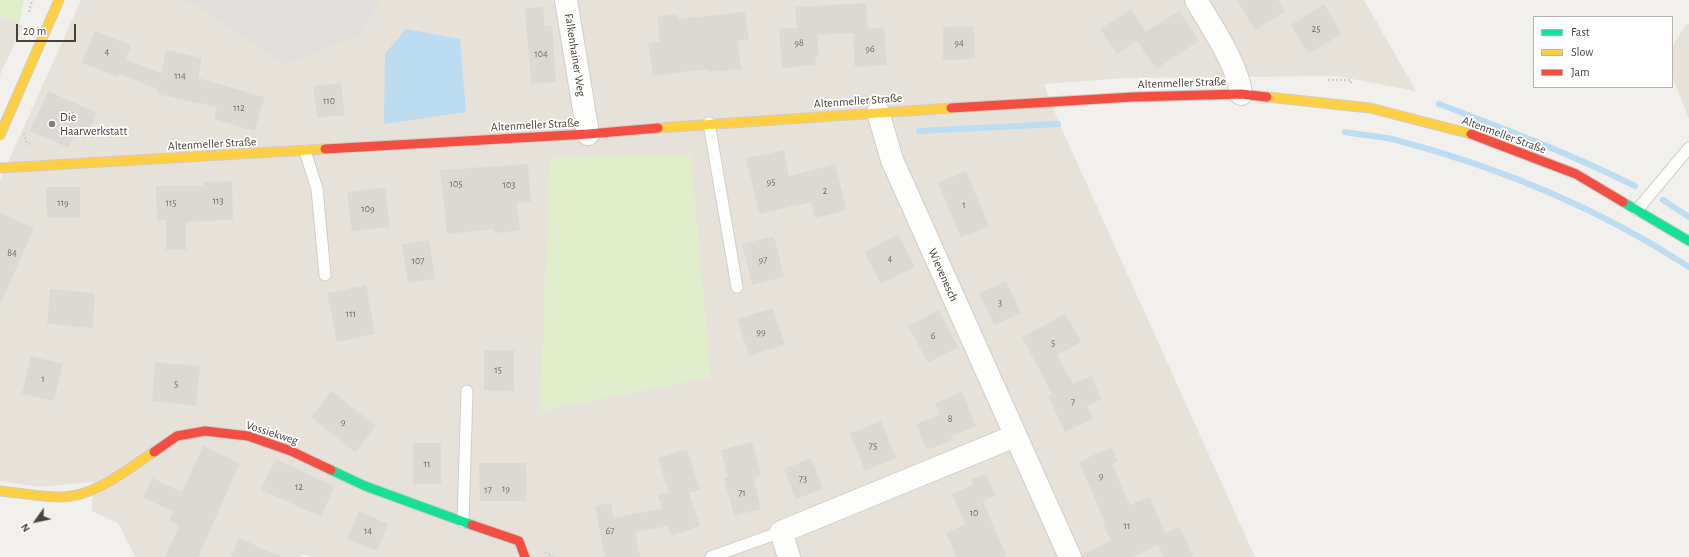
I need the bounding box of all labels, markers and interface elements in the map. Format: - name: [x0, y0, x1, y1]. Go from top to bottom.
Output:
- street label: Falkenhainer Weg: [561, 12, 589, 98]
- scale bar: [18, 16, 78, 42]
- legend: [1533, 16, 1673, 88]
- house number: 25: [1312, 23, 1320, 35]
- text: 20 m: [23, 25, 46, 37]
- text: Fast: [1571, 26, 1590, 38]
- house number: 98: [794, 37, 804, 49]
- house number: 94: [954, 37, 964, 49]
- house number: 96: [865, 43, 875, 55]
- house number: 4: [105, 46, 109, 58]
- text: Slow: [1571, 46, 1593, 58]
- house number: 104: [534, 48, 548, 60]
- text: Jam: [1571, 66, 1590, 78]
- house number: 114: [174, 70, 186, 82]
- street label: Altenmeller Straße: [1137, 74, 1227, 92]
- street label: Altenmeller Straße: [813, 91, 903, 111]
- house number: 110: [323, 95, 335, 107]
- house number: 112: [233, 102, 245, 114]
- place label: Die Haarwerkstatt: [60, 110, 127, 138]
- street label: Altenmeller Straße: [1460, 113, 1548, 157]
- street label: Altenmeller Straße: [490, 115, 580, 135]
- marker: Die Haarwerkstatt: [47, 119, 57, 129]
- street label: Altenmeller Straße: [167, 134, 257, 154]
- house number: 95: [767, 176, 775, 188]
- house number: 105: [450, 178, 462, 190]
- house number: 103: [503, 179, 515, 191]
- house number: 2: [823, 185, 827, 197]
- house number: 113: [213, 195, 223, 207]
- house number: 119: [57, 197, 69, 209]
- house number: 115: [165, 197, 177, 209]
- house number: 1: [962, 199, 966, 211]
- house number: 109: [361, 203, 375, 215]
- street label: Wievenesch: [925, 246, 961, 304]
- house number: 84: [7, 247, 17, 259]
- house number: 4: [888, 253, 892, 265]
- house number: 97: [759, 254, 767, 266]
- house number: 107: [412, 255, 424, 267]
- house number: 3: [998, 297, 1002, 309]
- house number: 111: [346, 308, 356, 320]
- house number: 99: [756, 326, 766, 338]
- house number: 6: [931, 330, 935, 342]
- house number: 5: [1051, 337, 1055, 349]
- house number: 15: [494, 364, 502, 376]
- house number: 1: [41, 373, 45, 385]
- house number: 5: [174, 378, 178, 390]
- house number: 7: [1071, 396, 1075, 408]
- house number: 8: [948, 413, 952, 425]
- house number: 9: [341, 416, 345, 428]
- street label: Vossiekweg: [244, 418, 300, 448]
- house number: 75: [869, 440, 877, 452]
- house number: 11: [424, 458, 430, 470]
- house number: 9: [1099, 470, 1103, 482]
- house number: 73: [799, 473, 807, 485]
- house number: 12: [295, 481, 303, 493]
- house number: 19: [502, 483, 510, 495]
- house number: 17: [484, 484, 492, 496]
- house number: 71: [738, 487, 746, 499]
- north arrow: [16, 501, 56, 541]
- house number: 10: [970, 507, 978, 519]
- house number: 11: [1124, 520, 1130, 532]
- text: N: [19, 522, 32, 534]
- house number: 14: [364, 525, 372, 537]
- house number: 67: [606, 525, 614, 537]

